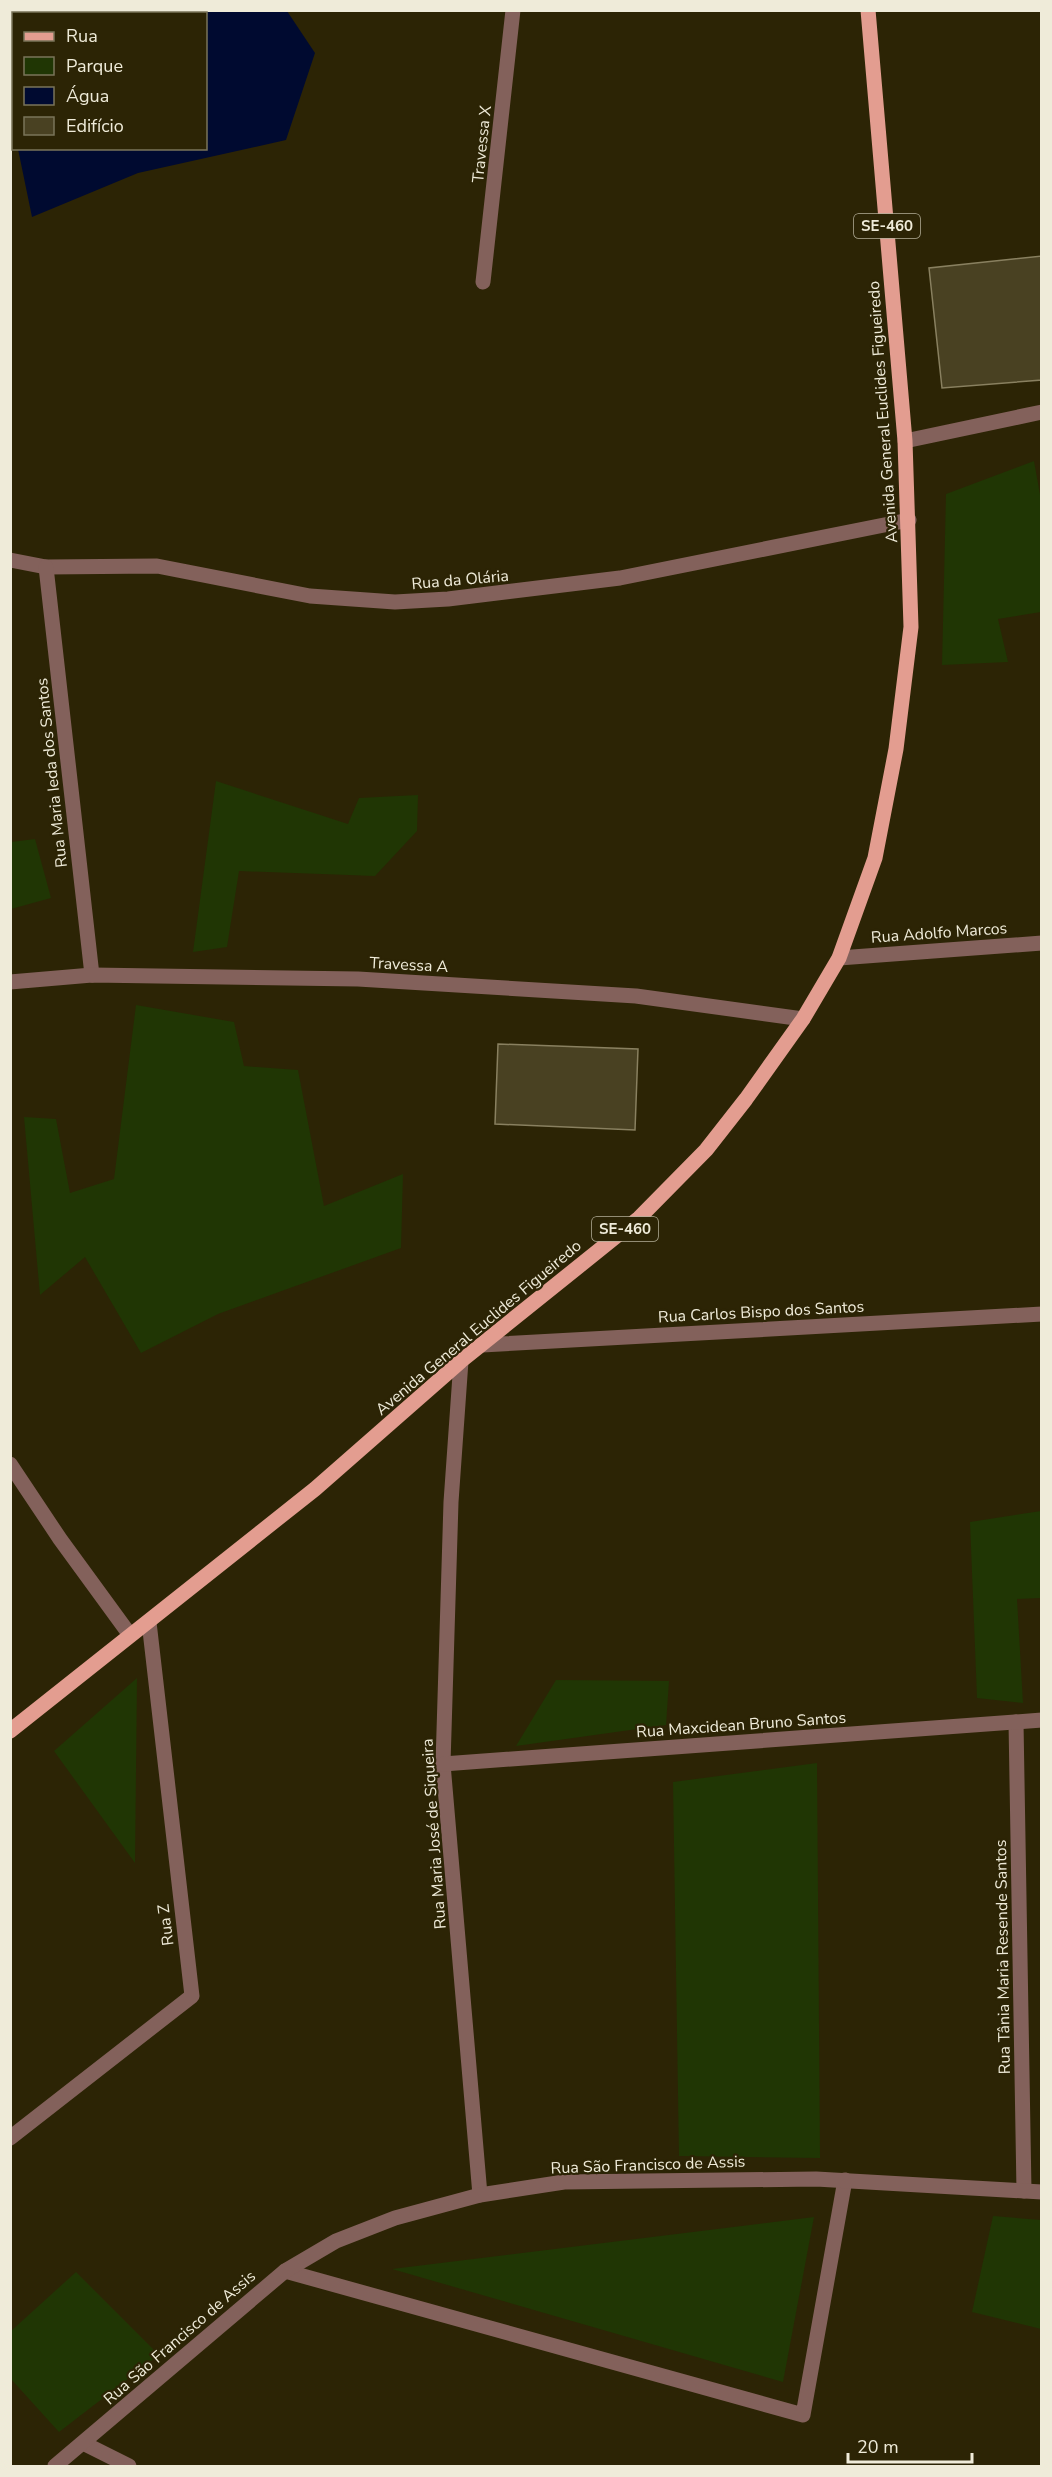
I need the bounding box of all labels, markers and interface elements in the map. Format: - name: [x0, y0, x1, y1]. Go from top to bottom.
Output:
- legend: [12, 12, 207, 150]
- text: Rua: [66, 24, 98, 48]
- text: Parque: [66, 54, 123, 78]
- text: Água: [66, 84, 109, 108]
- street label: Travessa X: [467, 104, 497, 184]
- text: Edifício: [66, 114, 124, 138]
- road number: SE-460: [854, 214, 920, 238]
- street label: Avenida General Euclides Figueiredo: [863, 280, 903, 544]
- street label: Rua da Olária: [411, 565, 510, 595]
- street label: Rua Maria Ieda dos Santos: [31, 677, 73, 869]
- street label: Rua Adolfo Marcos: [870, 917, 1008, 949]
- street label: Travessa A: [369, 952, 449, 978]
- road number: SE-460: [592, 1217, 658, 1241]
- street label: Avenida General Euclides Figueiredo: [371, 1235, 586, 1421]
- street label: Rua Carlos Bispo dos Santos: [657, 1296, 865, 1328]
- street label: Rua Maxcidean Bruno Santos: [635, 1707, 847, 1743]
- street label: Rua Maria José de Siqueira: [416, 1738, 452, 1930]
- street label: Rua Tânia Maria Resende Santos: [990, 1840, 1016, 2074]
- street label: Rua Z: [152, 1902, 179, 1947]
- street label: Rua São Francisco de Assis: [550, 2151, 746, 2179]
- street label: Rua São Francisco de Assis: [99, 2266, 260, 2410]
- scale bar: [848, 2426, 972, 2464]
- text: 20 m: [857, 2435, 899, 2459]

